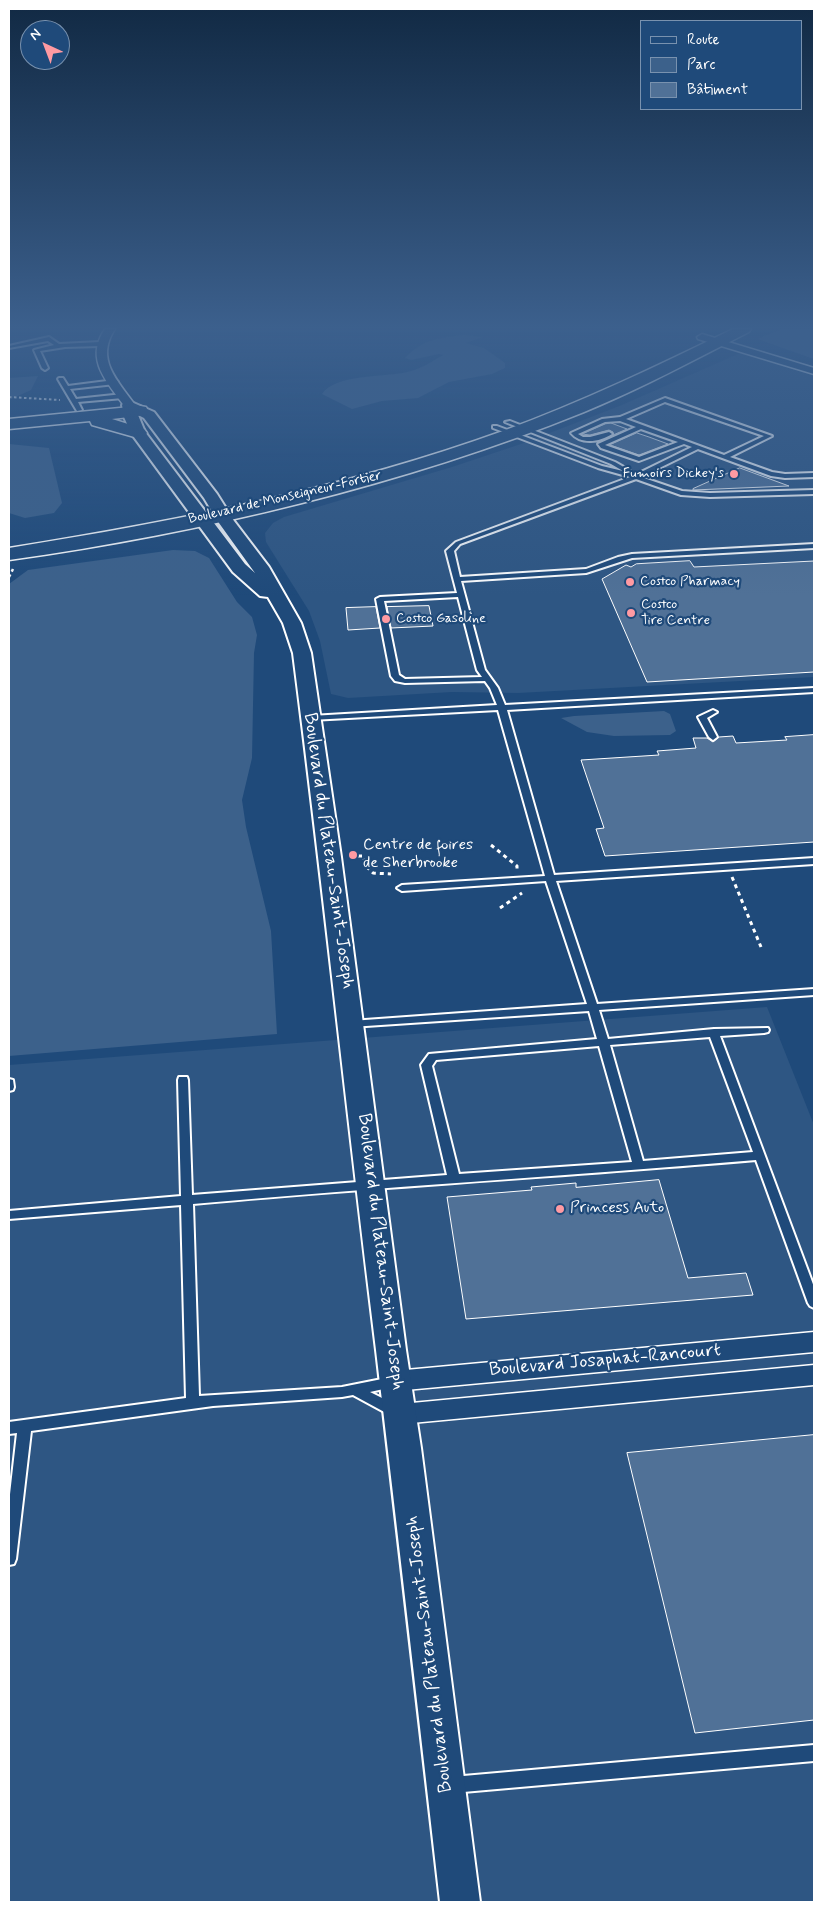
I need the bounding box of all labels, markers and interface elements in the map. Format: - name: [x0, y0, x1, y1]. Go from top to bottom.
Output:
- north arrow: [20, 20, 70, 70]
- legend: [640, 20, 803, 110]
- text: N: [26, 25, 45, 45]
- text: Route: [687, 30, 720, 50]
- text: Parc: [687, 55, 715, 75]
- text: Bâtiment: [687, 80, 748, 100]
- place label: Fumoirs Dickey's: [623, 466, 724, 482]
- street label: Boulevard de Monseigneur-Fortier: [187, 468, 383, 528]
- marker: Fumoirs Dickey's: [728, 468, 740, 480]
- place label: Costco Pharmacy: [640, 574, 740, 590]
- marker: Costco Pharmacy: [624, 576, 636, 588]
- place label: Costco Tire Centre: [641, 597, 710, 630]
- marker: Costco Tire Centre: [625, 607, 637, 619]
- place label: Costco Gasoline: [396, 611, 486, 627]
- marker: Costco Gasoline: [380, 613, 392, 625]
- street label: Boulevard du Plateau-Saint-Joseph: [297, 711, 359, 991]
- place label: Centre de foires de Sherbrooke: [363, 836, 473, 874]
- marker: Centre de foires de Sherbrooke: [347, 849, 359, 861]
- street label: Boulevard du Plateau-Saint-Joseph: [352, 1112, 408, 1392]
- place label: Princess Auto: [570, 1199, 664, 1219]
- marker: Princess Auto: [554, 1203, 566, 1215]
- street label: Boulevard Josaphat-Rancourt: [488, 1340, 722, 1382]
- street label: Boulevard du Plateau-Saint-Joseph: [402, 1514, 458, 1794]

